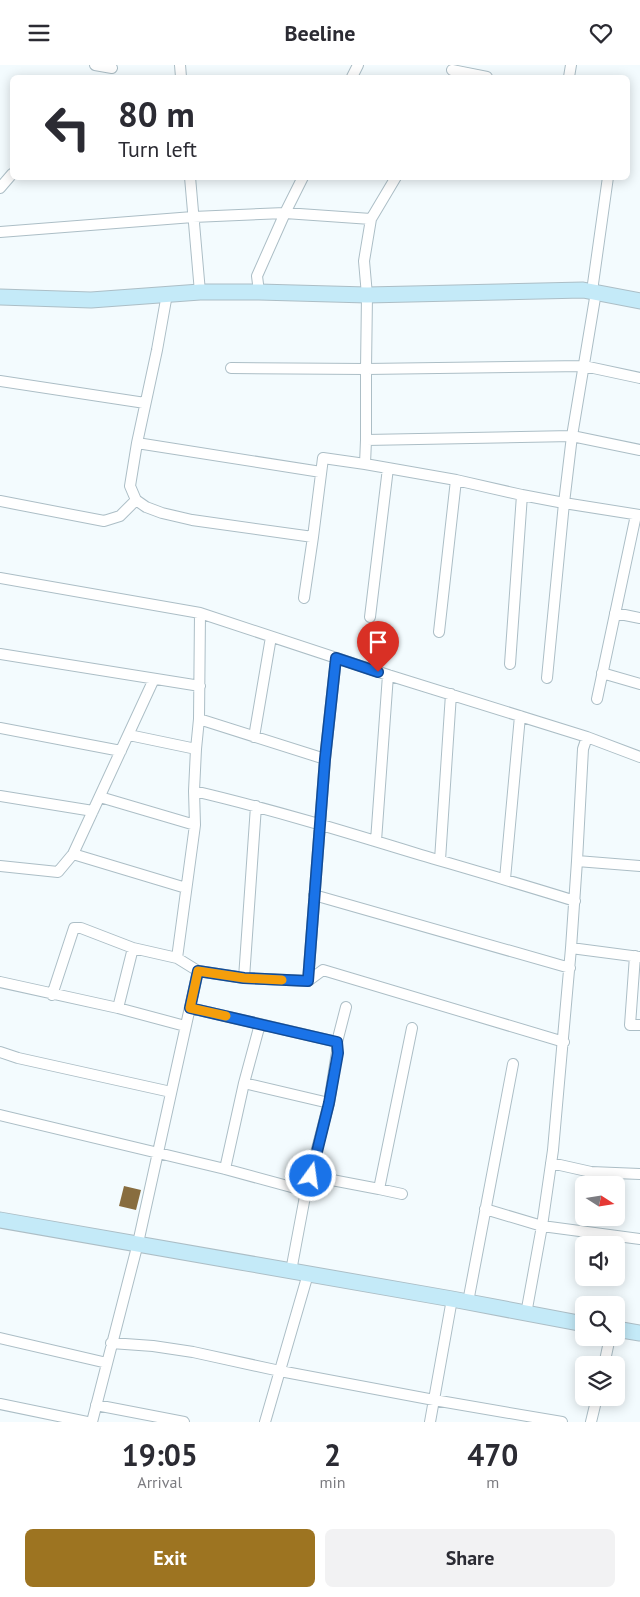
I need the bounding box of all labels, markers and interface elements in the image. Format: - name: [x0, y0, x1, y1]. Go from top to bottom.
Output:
- icon: menu: [25, 19, 53, 47]
- text: Beeline: [285, 19, 355, 47]
- icon: heart: [587, 19, 615, 47]
- text: 80 m: [118, 91, 195, 137]
- icon: left: [35, 95, 100, 160]
- text: Turn left: [118, 135, 197, 163]
- pin: [357, 621, 399, 672]
- icon: arrive: [364, 628, 392, 656]
- position arrow: [284, 1149, 336, 1201]
- north arrow: [575, 1176, 625, 1226]
- map controls: [575, 1176, 625, 1406]
- button: sound: [575, 1236, 625, 1286]
- button: search: [575, 1296, 625, 1346]
- button: layers: [575, 1356, 625, 1406]
- text: 19:05: [122, 1435, 198, 1474]
- text: 2: [324, 1435, 341, 1474]
- text: 470: [467, 1435, 518, 1474]
- text: Arrival: [137, 1472, 182, 1492]
- text: min: [320, 1472, 346, 1492]
- text: m: [486, 1472, 499, 1492]
- button: Exit: [25, 1529, 315, 1587]
- button: Share: [325, 1529, 615, 1587]

